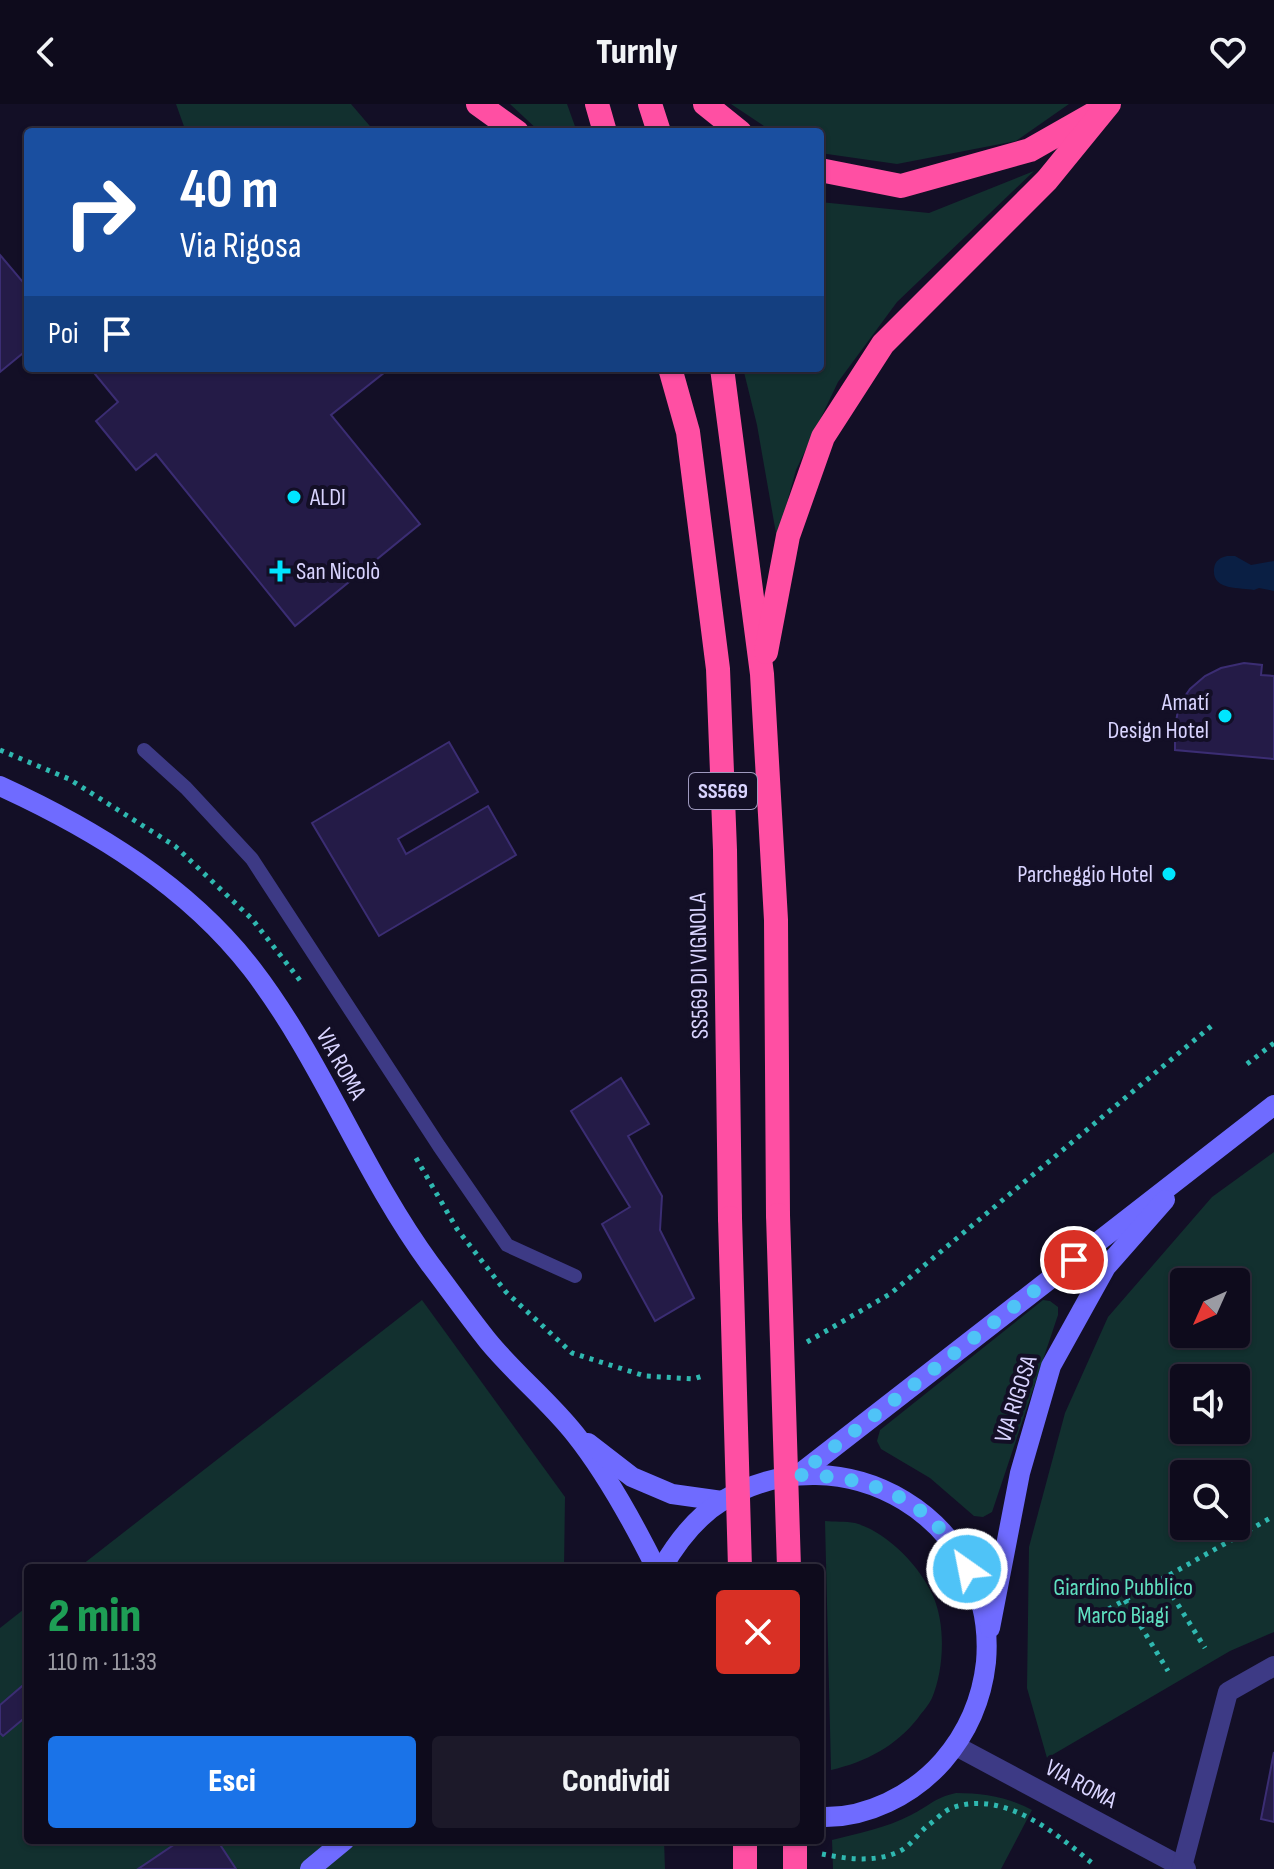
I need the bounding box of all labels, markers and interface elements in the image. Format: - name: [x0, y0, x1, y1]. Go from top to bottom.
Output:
- icon: back: [24, 30, 68, 74]
- icon: heart: [1206, 30, 1250, 74]
- text: Turnly: [596, 31, 678, 74]
- text: 40 m: [180, 157, 279, 224]
- icon: right: [48, 160, 152, 264]
- text: Via Rigosa: [180, 225, 302, 268]
- icon: arrive: [95, 312, 139, 356]
- text: Poi: [48, 316, 79, 352]
- place label: ALDI: [309, 483, 346, 512]
- marker: ALDI: [285, 488, 303, 506]
- place label: San Nicolò: [296, 557, 380, 586]
- marker: San Nicolò: [271, 562, 289, 580]
- place label: Amatí Design Hotel: [1107, 688, 1210, 745]
- marker: Amatí Design Hotel: [1216, 707, 1234, 725]
- road number: SS569: [689, 773, 757, 809]
- place label: Parcheggio Hotel: [1017, 860, 1153, 889]
- marker: Parcheggio Hotel: [1160, 865, 1178, 883]
- street label: SS569 DI VIGNOLA: [683, 892, 715, 1039]
- street label: VIA ROMA: [310, 1023, 373, 1105]
- pin: [1040, 1226, 1108, 1294]
- icon: arrive: [1052, 1238, 1096, 1282]
- north arrow: [1170, 1268, 1250, 1348]
- map controls: [1170, 1268, 1250, 1540]
- street label: VIA RIGOSA: [988, 1351, 1044, 1446]
- button: sound: [1170, 1364, 1250, 1444]
- button: search: [1170, 1460, 1250, 1540]
- position arrow: [925, 1527, 1009, 1611]
- park label: Giardino Pubblico Marco Biagi: [1053, 1573, 1193, 1630]
- text: 2 min: [48, 1588, 141, 1645]
- button: close: [716, 1590, 800, 1674]
- text: 110 m · 11:33: [48, 1647, 157, 1678]
- button: Esci: [48, 1736, 416, 1828]
- button: Condividi: [432, 1736, 800, 1828]
- street label: VIA ROMA: [1040, 1753, 1122, 1815]

